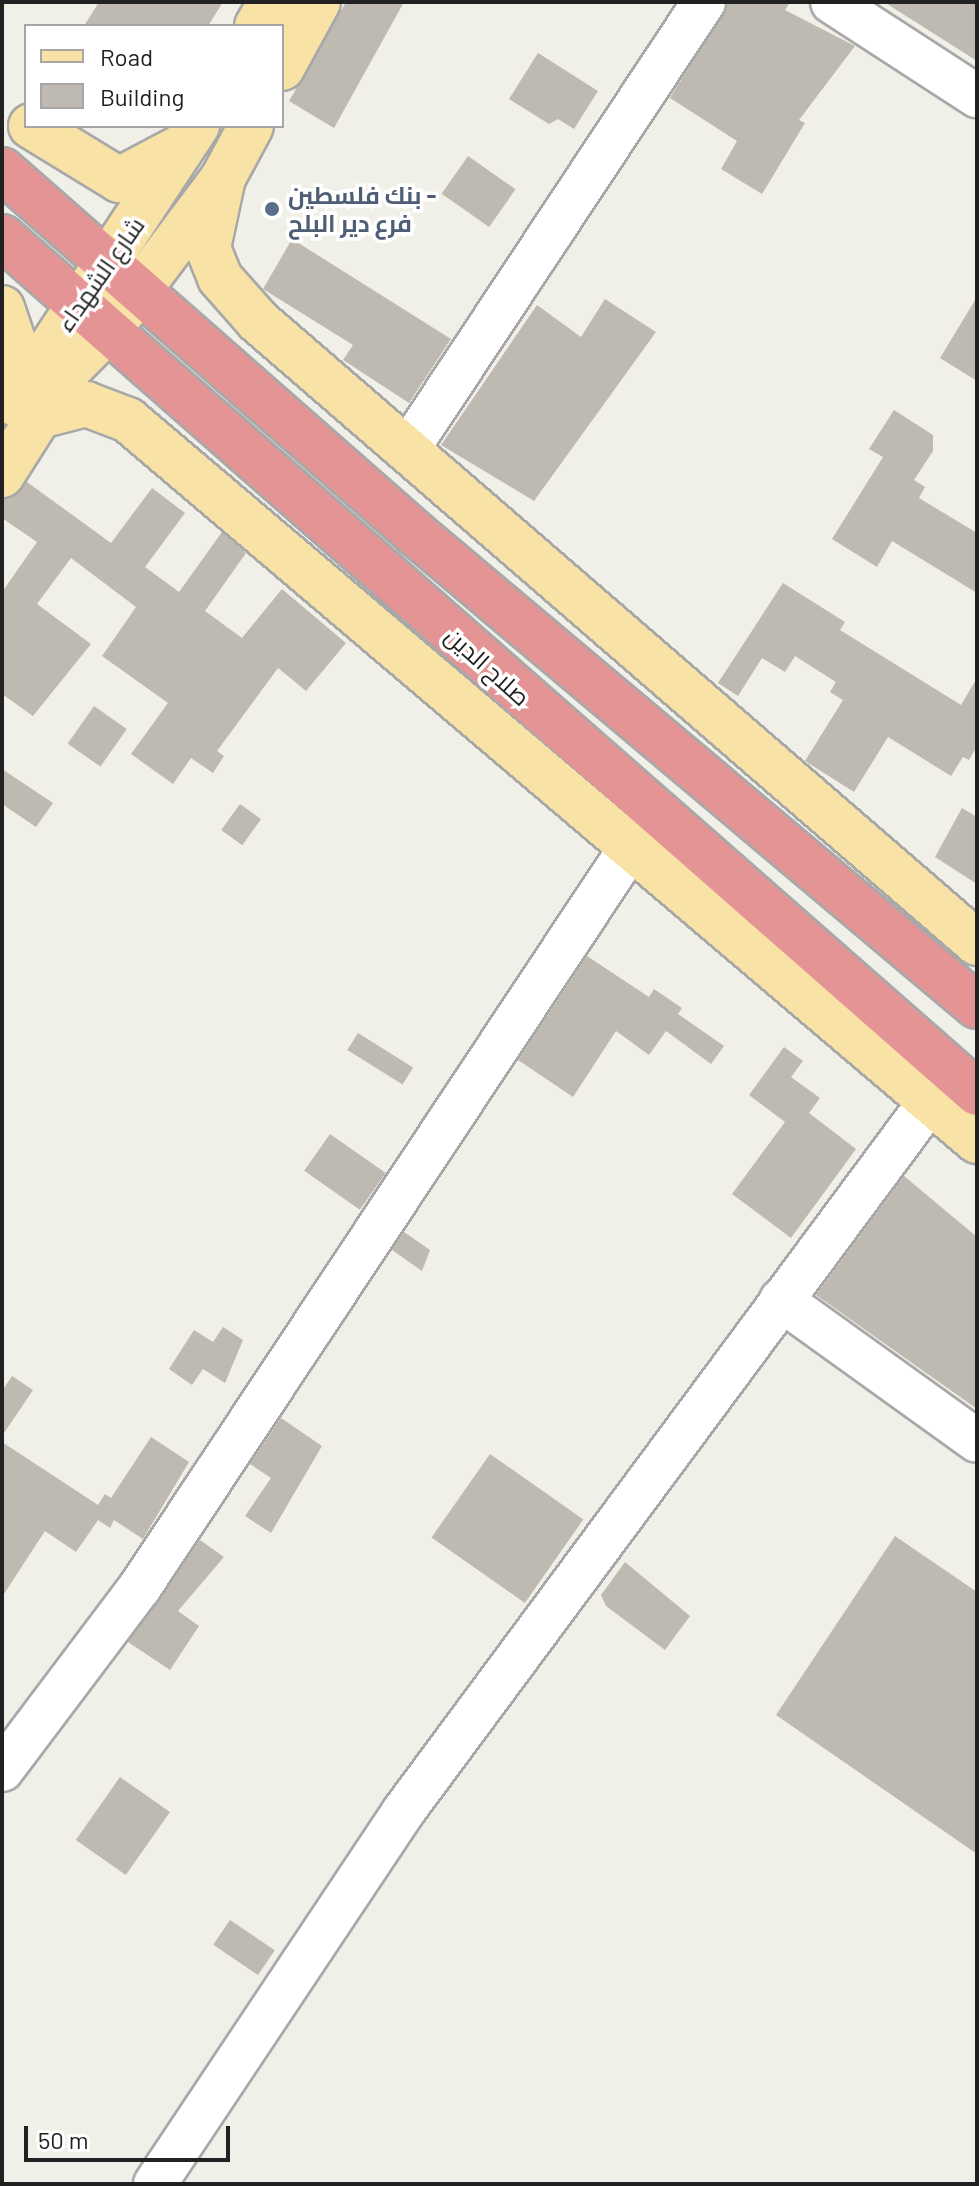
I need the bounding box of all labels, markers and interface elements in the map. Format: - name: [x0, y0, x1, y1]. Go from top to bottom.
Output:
- legend: [24, 24, 284, 128]
- text: Road: [100, 42, 153, 71]
- text: Building: [100, 82, 184, 111]
- place label: بنك فلسطين - فرع دير البلح: [288, 181, 436, 237]
- marker: بنك فلسطين - فرع دير البلح: [263, 200, 281, 218]
- street label: شارع الشهداء: [50, 211, 150, 337]
- street label: صلاح الدين: [440, 621, 536, 711]
- scale bar: [28, 2110, 234, 2160]
- text: 50 m: [38, 2125, 89, 2154]

